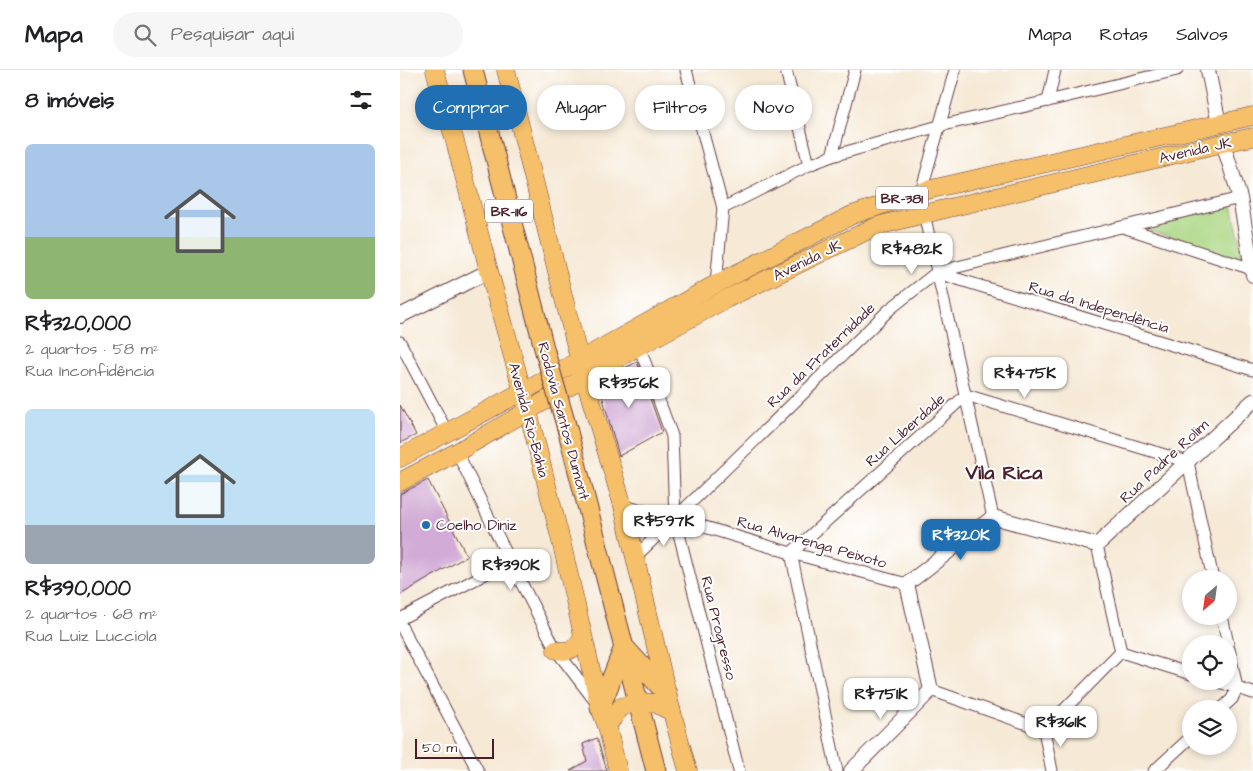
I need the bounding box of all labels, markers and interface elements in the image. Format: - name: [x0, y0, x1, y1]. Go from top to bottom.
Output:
- search box: [113, 12, 463, 57]
- text: Mapa: [25, 18, 83, 52]
- icon: search: [131, 21, 159, 49]
- text: Pesquisar aqui: [171, 21, 294, 48]
- text: Mapa: [1028, 22, 1072, 47]
- text: Rotas: [1100, 22, 1148, 47]
- text: Salvos: [1176, 22, 1228, 47]
- chip: Comprar: [415, 85, 527, 130]
- chip: Alugar: [537, 85, 625, 130]
- chip: Filtros: [635, 85, 725, 130]
- chip: Novo: [735, 85, 812, 130]
- text: 8 imóveis: [25, 86, 114, 115]
- icon: filters: [347, 86, 375, 114]
- street label: Avenida JK: [1157, 132, 1233, 169]
- icon: home: [155, 176, 245, 266]
- road number: BR-381: [876, 186, 928, 210]
- road number: BR-116: [485, 200, 533, 222]
- pin: R$482K: [871, 232, 953, 275]
- street label: Avenida JK: [770, 235, 845, 286]
- text: R$482K: [882, 238, 942, 260]
- street label: Rua da Independência: [1026, 276, 1172, 339]
- street label: Rua da Fraternidade: [763, 298, 880, 413]
- text: R$320,000: [25, 309, 131, 338]
- text: 2 quartos · 58 m²: [25, 338, 159, 360]
- street label: Rodovia Santos Dumont: [532, 340, 595, 502]
- pin: R$475K: [984, 356, 1066, 399]
- text: Rua Inconfidência: [25, 360, 154, 382]
- street label: Avenida Rio-Bahia: [503, 360, 554, 480]
- text: R$475K: [994, 362, 1056, 384]
- pin: R$356K: [588, 366, 670, 409]
- text: R$356K: [599, 372, 659, 394]
- street label: Rua Liberdade: [861, 389, 950, 472]
- street label: Rua Padre Rolim: [1115, 414, 1214, 508]
- icon: home: [155, 441, 245, 531]
- district label: Vila Rica: [964, 459, 1043, 487]
- pin: R$597K: [623, 504, 705, 547]
- text: R$597K: [634, 510, 694, 532]
- street label: Rua Alvarenga Peixoto: [734, 511, 890, 575]
- place label: Coelho Diniz: [436, 515, 517, 536]
- pin: R$320K: [920, 518, 1002, 561]
- marker: Coelho Diniz: [420, 519, 432, 531]
- text: R$320K: [932, 524, 990, 546]
- pin: R$390K: [470, 548, 552, 591]
- text: R$390K: [482, 554, 540, 576]
- north arrow: [1182, 570, 1238, 625]
- map controls: [1182, 570, 1237, 755]
- text: R$390,000: [25, 574, 131, 603]
- street label: Rua Progresso: [695, 574, 742, 683]
- text: 2 quartos · 68 m²: [25, 603, 158, 625]
- text: Rua Luiz Lucciola: [25, 625, 157, 647]
- button: locate: [1182, 635, 1237, 690]
- pin: R$751K: [840, 678, 922, 720]
- text: R$751K: [854, 683, 908, 705]
- button: layers: [1182, 700, 1237, 755]
- pin: R$361K: [1020, 706, 1102, 748]
- text: R$361K: [1036, 711, 1086, 733]
- scale bar: [415, 736, 494, 759]
- text: 50 m: [422, 738, 457, 758]

